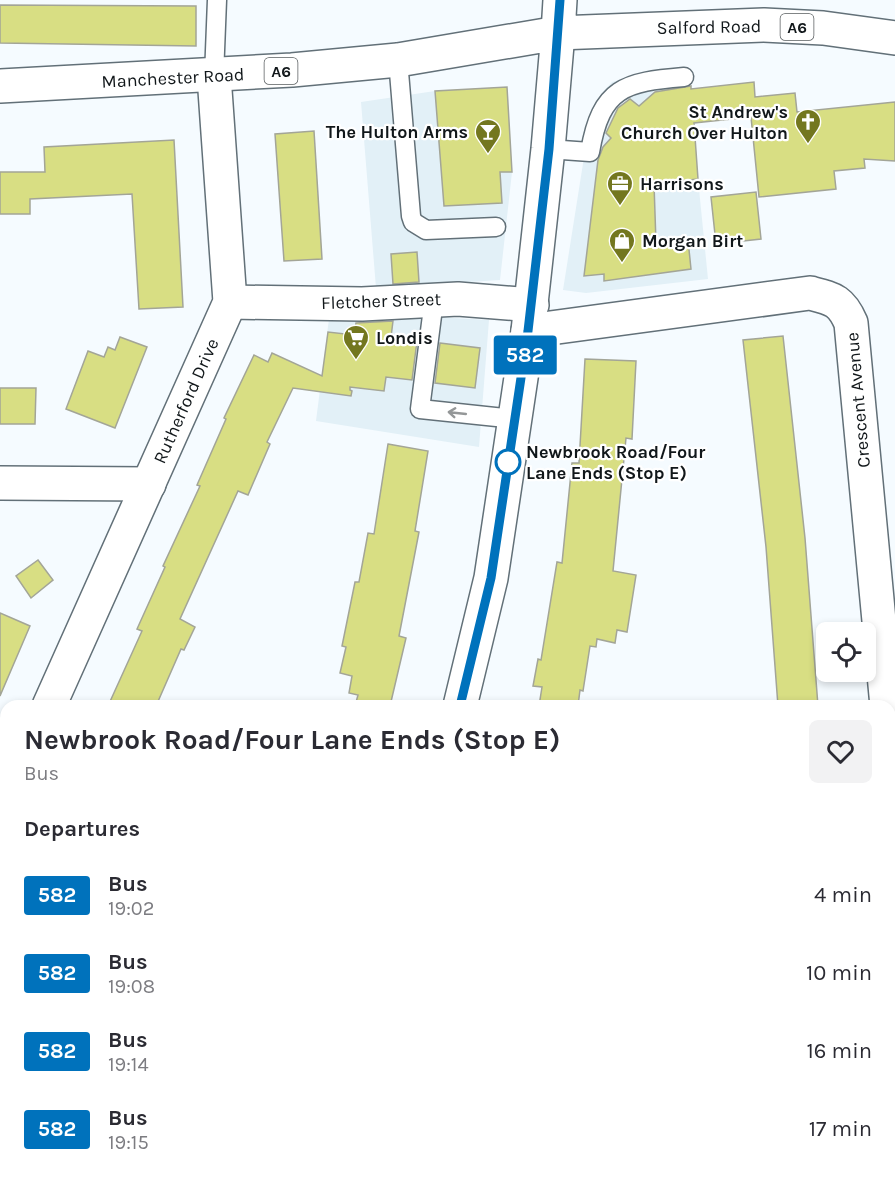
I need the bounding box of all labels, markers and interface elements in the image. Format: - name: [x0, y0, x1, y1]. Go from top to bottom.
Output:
- road number: A6: [780, 14, 814, 40]
- street label: Salford Road: [656, 15, 762, 39]
- road number: A6: [264, 58, 298, 84]
- street label: Manchester Road: [101, 63, 245, 93]
- place label: St Andrew's Church Over Hulton: [621, 101, 788, 144]
- church icon: St Andrew's Church Over Hulton: [793, 107, 823, 145]
- bar icon: The Hulton Arms: [473, 117, 503, 155]
- place label: The Hulton Arms: [326, 121, 468, 143]
- office icon: Harrisons: [605, 169, 635, 207]
- place label: Harrisons: [640, 173, 724, 195]
- shop icon: Morgan Birt: [607, 226, 637, 264]
- place label: Morgan Birt: [642, 230, 743, 252]
- street label: Fletcher Street: [321, 288, 442, 314]
- supermarket icon: Londis: [341, 323, 371, 361]
- place label: Londis: [376, 327, 433, 349]
- street label: Crescent Avenue: [841, 331, 875, 469]
- street label: Rutherford Drive: [149, 335, 223, 467]
- line badge: 582: [490, 336, 560, 374]
- text: 582: [506, 343, 544, 367]
- one-way arrow: [447, 407, 467, 418]
- place label: Newbrook Road/Four Lane Ends (Stop E): [526, 441, 705, 484]
- marker: Newbrook Road/Four Lane Ends (Stop E): [495, 449, 521, 475]
- map controls: [816, 622, 876, 682]
- button: locate: [816, 622, 876, 682]
- button: heart: [809, 720, 872, 783]
- text: Newbrook Road/Four Lane Ends (Stop E): [24, 723, 560, 756]
- text: Bus: [24, 762, 59, 785]
- text: Departures: [24, 816, 140, 842]
- text: Bus: [108, 871, 148, 897]
- text: 4 min: [814, 882, 872, 908]
- text: 582: [38, 883, 76, 907]
- text: 19:02: [108, 897, 154, 920]
- text: Bus: [108, 949, 148, 975]
- text: 10 min: [806, 960, 872, 986]
- text: 582: [38, 961, 76, 985]
- text: 19:08: [108, 975, 155, 998]
- text: Bus: [108, 1027, 148, 1053]
- text: 16 min: [806, 1038, 872, 1064]
- text: 582: [38, 1039, 76, 1063]
- text: 19:14: [108, 1053, 149, 1076]
- text: Bus: [108, 1105, 148, 1131]
- text: 17 min: [809, 1116, 872, 1142]
- text: 582: [38, 1117, 76, 1141]
- text: 19:15: [108, 1131, 149, 1154]

